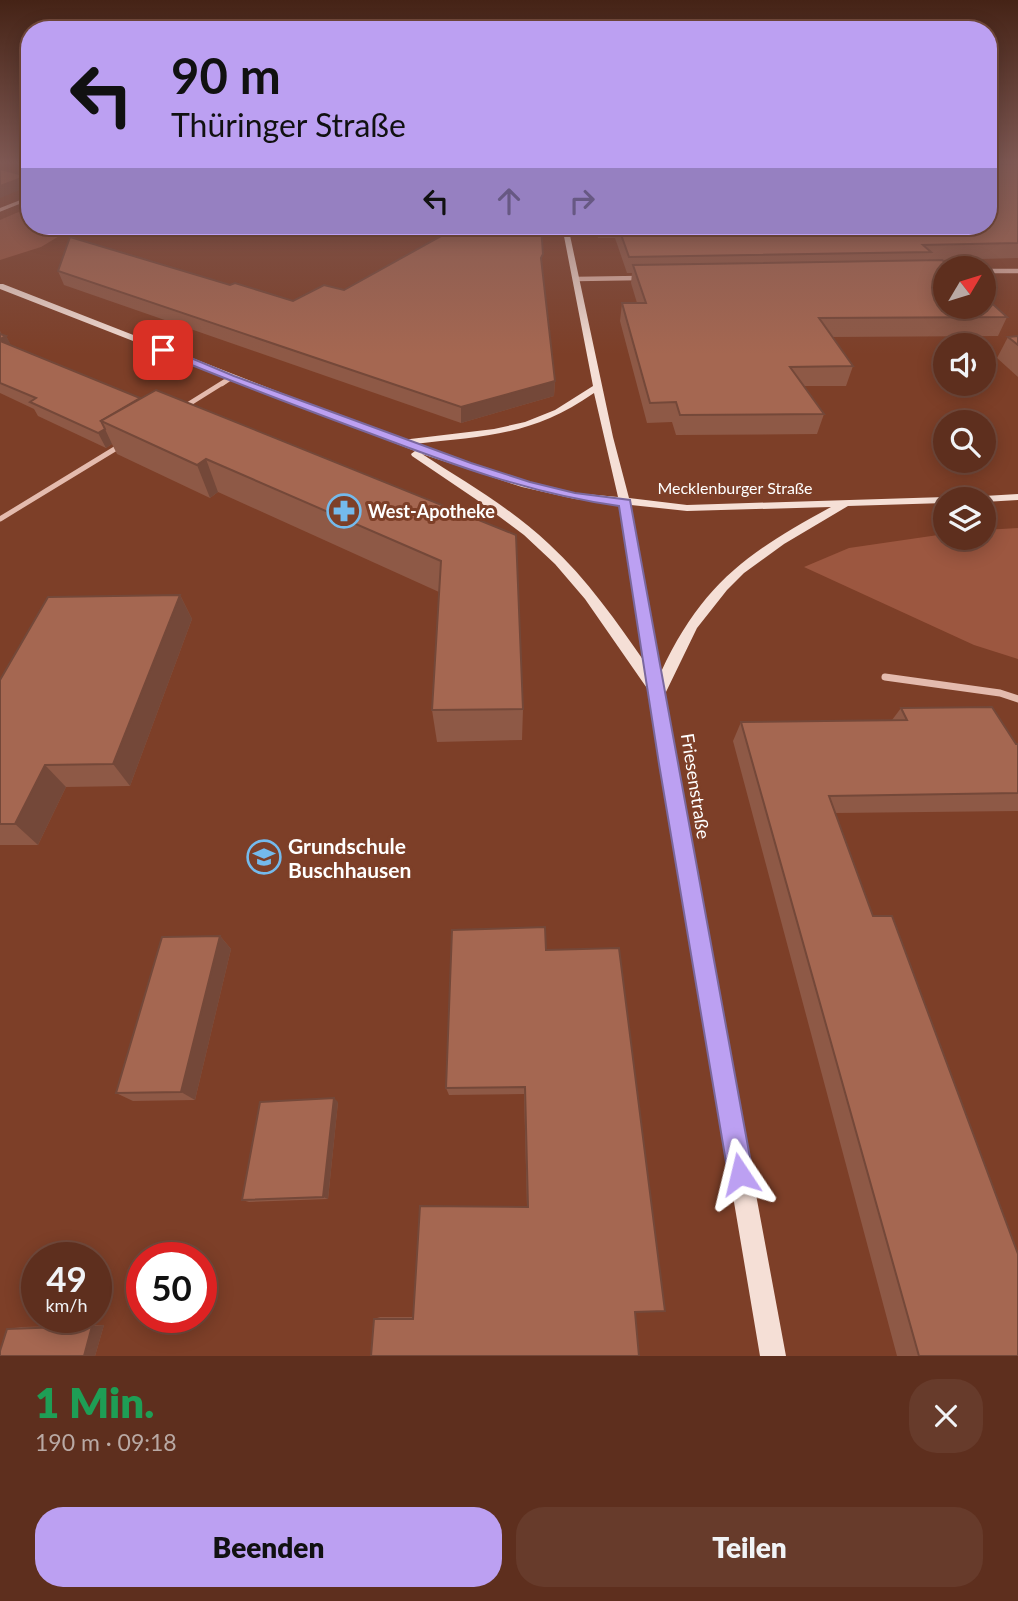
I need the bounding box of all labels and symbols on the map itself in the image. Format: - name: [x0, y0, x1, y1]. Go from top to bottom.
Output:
- north arrow: [933, 256, 996, 318]
- pin: [133, 320, 193, 380]
- street label: Mecklenburger Straße: [657, 478, 813, 497]
- pharmacy icon: West-Apotheke: [325, 492, 363, 530]
- place label: West-Apotheke: [368, 500, 495, 522]
- street label: Friesenstraße: [677, 732, 715, 840]
- place label: Grundschule Buschhausen: [288, 833, 411, 882]
- school or university icon: Grundschule Buschhausen: [245, 838, 283, 876]
- position arrow: [703, 1137, 777, 1211]
- speed limit sign: 50: [126, 1242, 217, 1333]

